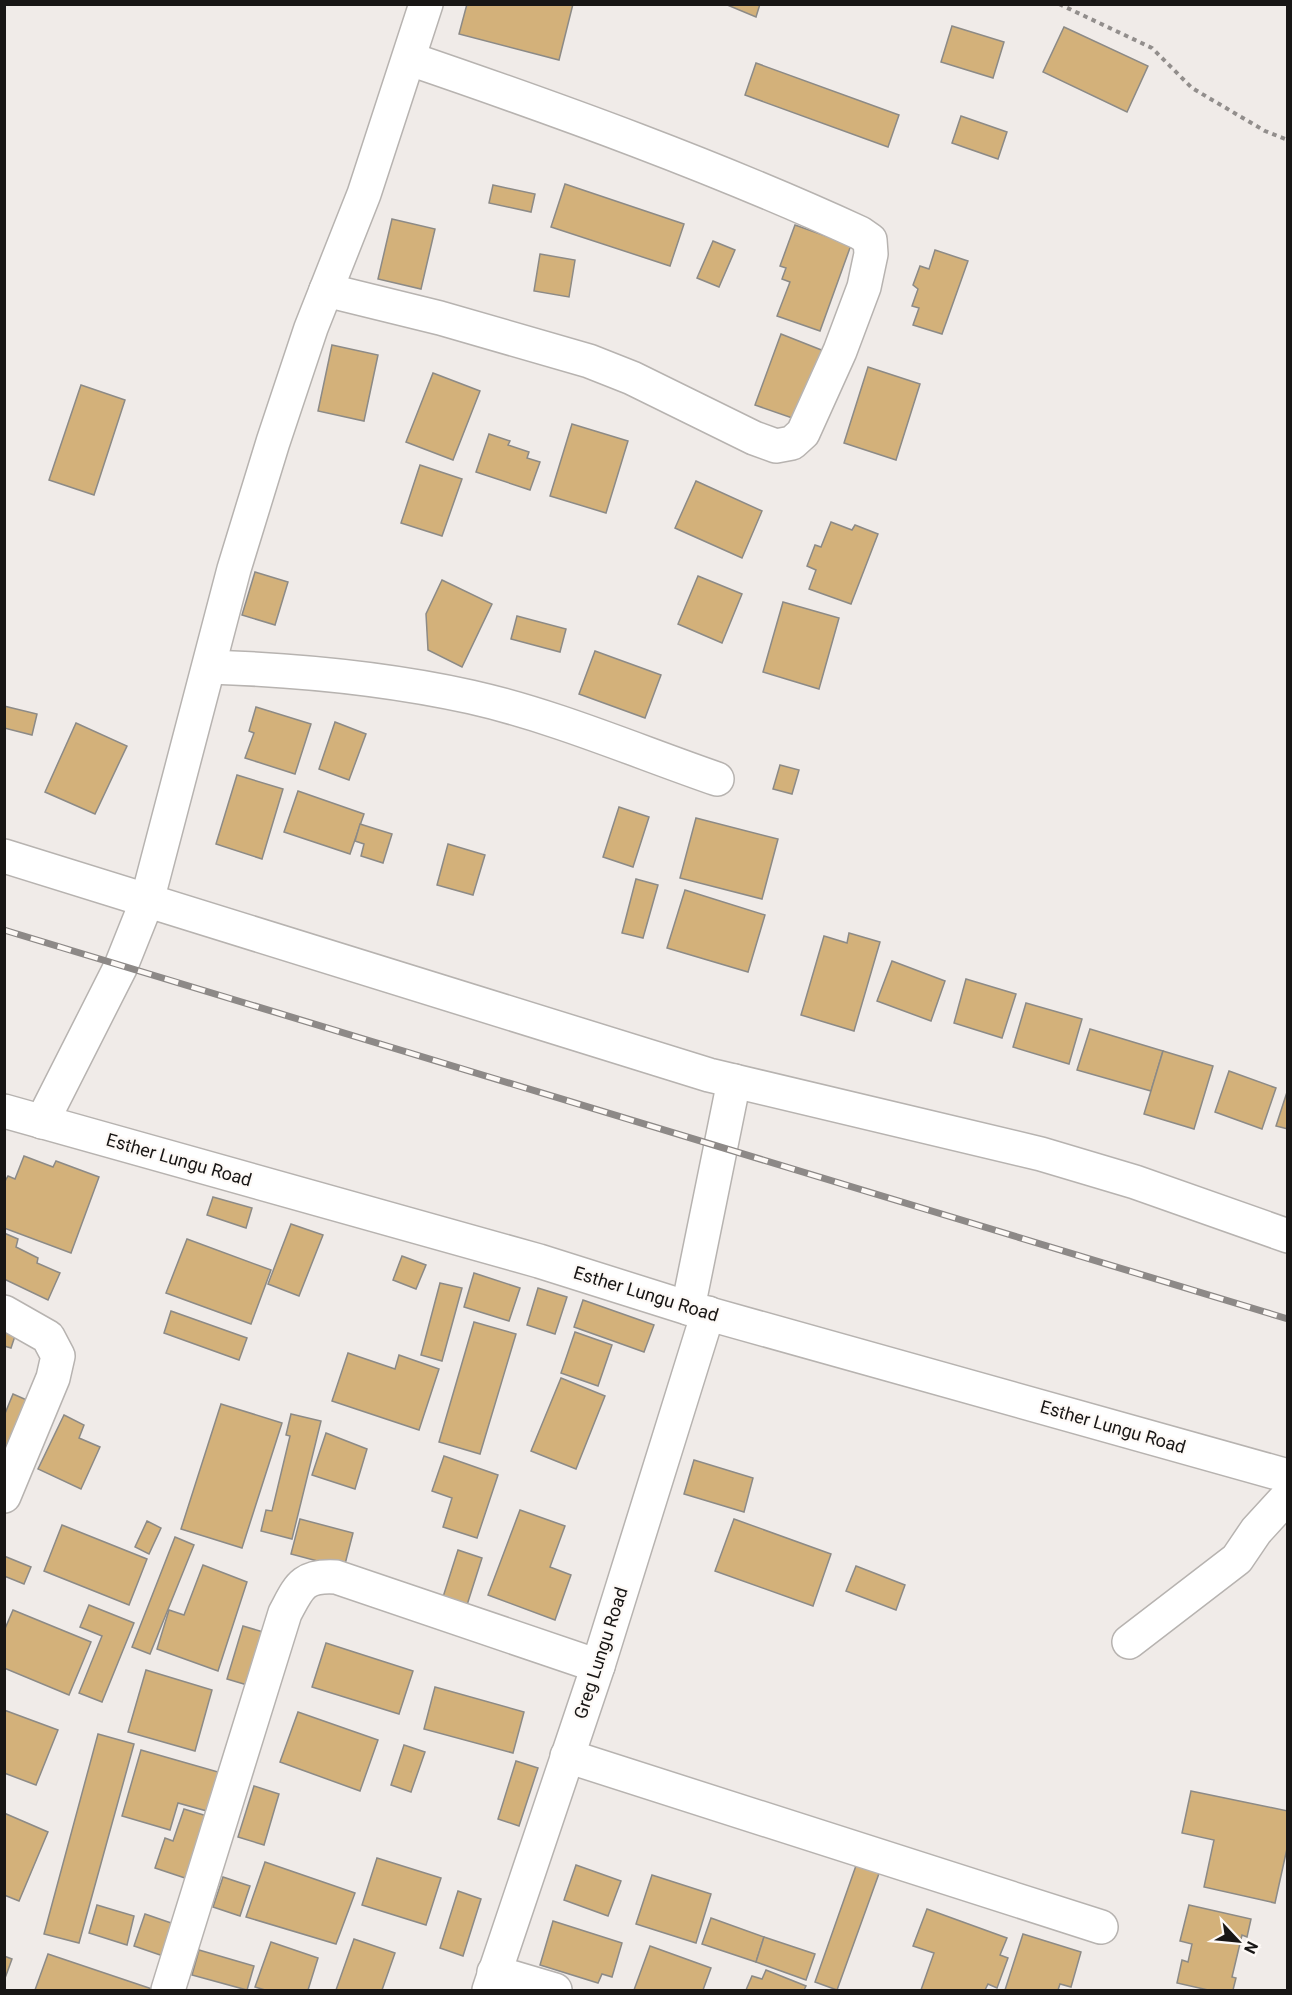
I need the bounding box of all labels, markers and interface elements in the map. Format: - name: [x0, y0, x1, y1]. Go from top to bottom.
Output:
- street label: Esther Lungu Road: [104, 1129, 254, 1190]
- street label: Esther Lungu Road: [571, 1261, 721, 1326]
- street label: Esther Lungu Road: [1038, 1396, 1188, 1457]
- street label: Greg Lungu Road: [569, 1584, 632, 1721]
- north arrow: [1208, 1911, 1268, 1971]
- text: N: [1240, 1938, 1262, 1957]

